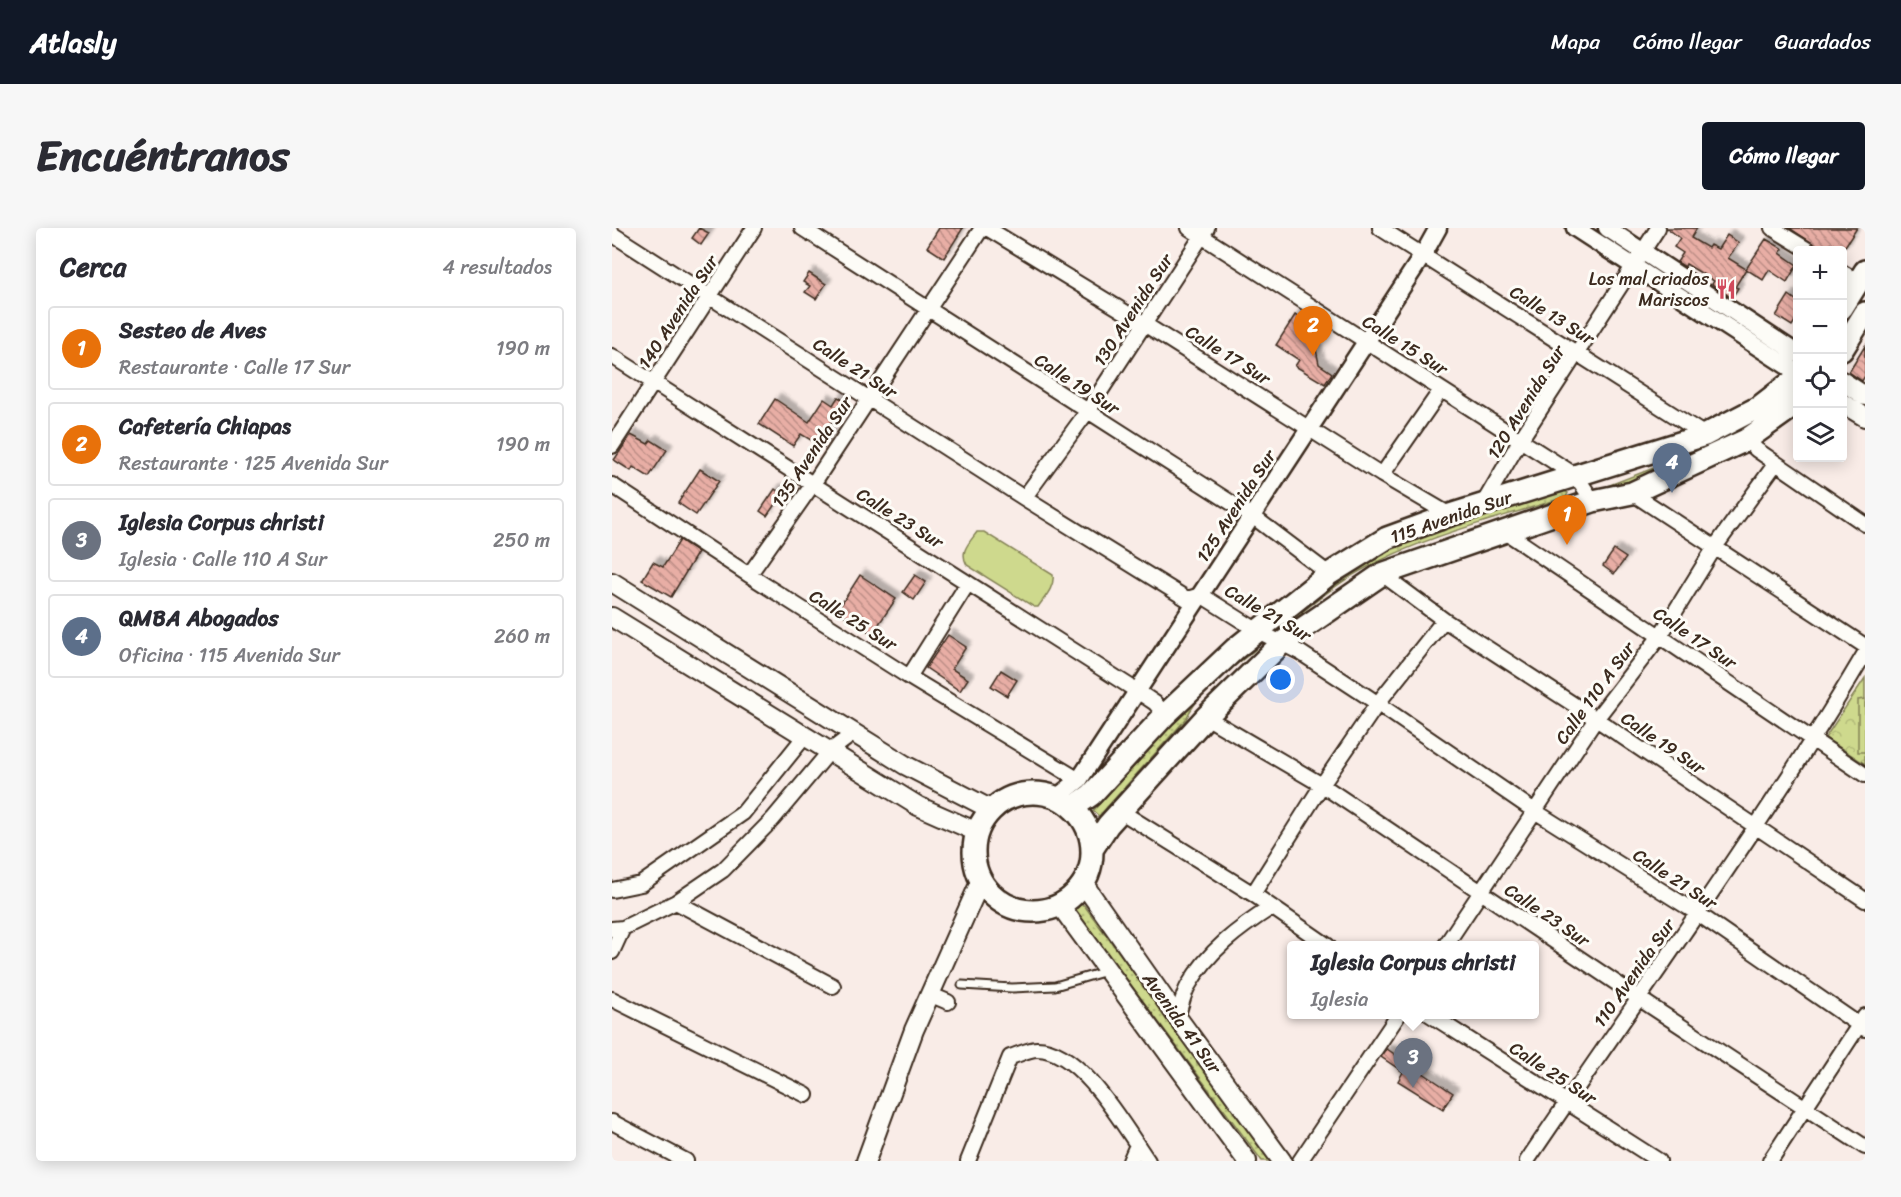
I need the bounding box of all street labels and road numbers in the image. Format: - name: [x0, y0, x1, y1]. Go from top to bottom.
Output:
- street label: 130 Avenida Sur: [1084, 246, 1183, 373]
- street label: 140 Avenida Sur: [629, 247, 728, 376]
- street label: Calle 13 Sur: [1503, 276, 1602, 355]
- street label: Calle 15 Sur: [1356, 306, 1456, 385]
- street label: Calle 17 Sur: [1179, 316, 1278, 395]
- street label: Calle 21 Sur: [806, 329, 905, 408]
- street label: 120 Avenida Sur: [1478, 337, 1575, 466]
- street label: Calle 19 Sur: [1028, 344, 1127, 425]
- street label: 135 Avenida Sur: [763, 388, 862, 514]
- street label: 125 Avenida Sur: [1187, 442, 1286, 569]
- street label: Calle 23 Sur: [850, 479, 951, 558]
- street label: 115 Avenida Sur: [1386, 481, 1518, 553]
- street label: Calle 21 Sur: [1219, 575, 1319, 652]
- street label: Calle 25 Sur: [803, 580, 905, 661]
- street label: Calle 17 Sur: [1646, 598, 1745, 679]
- street label: Calle 110 A Sur: [1547, 633, 1644, 751]
- street label: Calle 19 Sur: [1614, 703, 1713, 784]
- street label: Calle 21 Sur: [1626, 840, 1725, 919]
- street label: Calle 23 Sur: [1498, 874, 1598, 956]
- street label: 110 Avenida Sur: [1584, 910, 1684, 1034]
- street label: Avenida 41 Sur: [1133, 965, 1231, 1082]
- street label: Calle 25 Sur: [1503, 1033, 1605, 1114]

